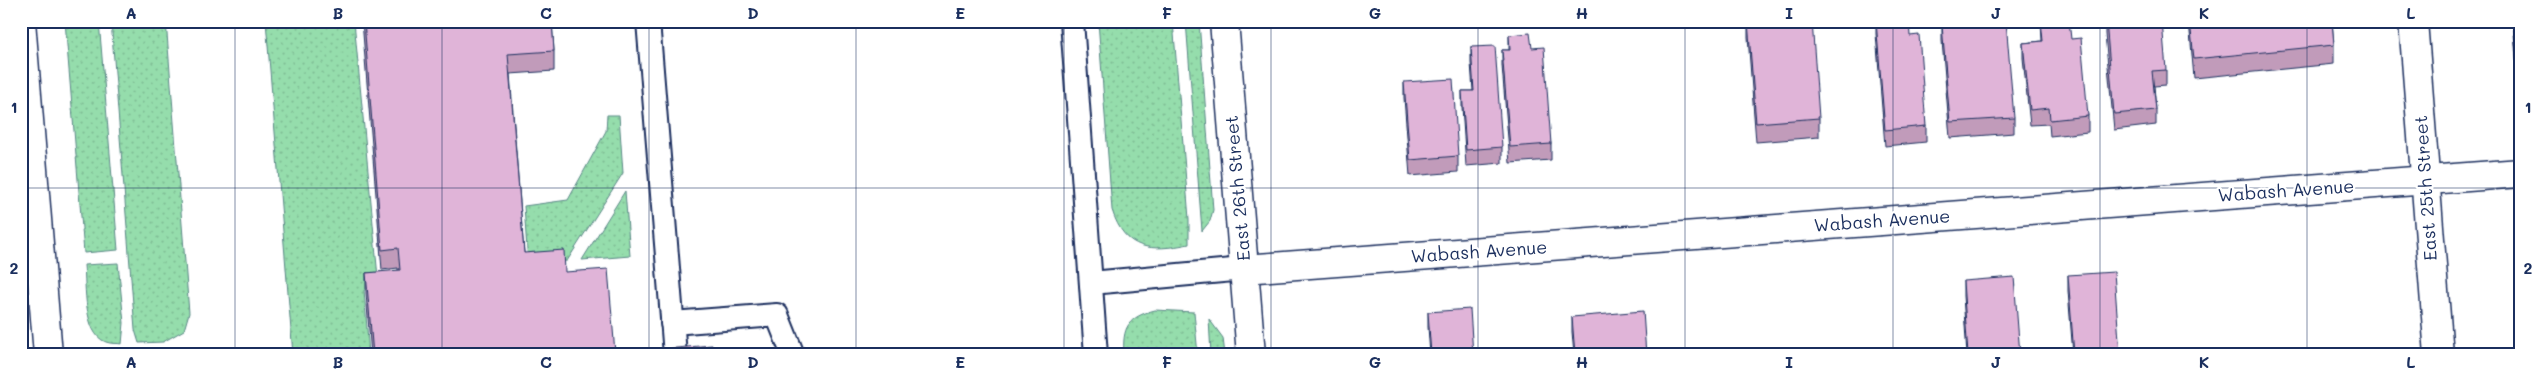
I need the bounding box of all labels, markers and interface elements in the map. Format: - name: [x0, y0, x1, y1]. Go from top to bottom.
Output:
- text: A: [125, 2, 137, 23]
- text: B: [333, 2, 343, 23]
- text: C: [540, 2, 552, 23]
- text: D: [747, 2, 759, 23]
- text: E: [955, 2, 965, 23]
- text: F: [1162, 2, 1172, 23]
- text: G: [1369, 2, 1381, 23]
- text: H: [1576, 2, 1588, 23]
- text: I: [1785, 2, 1793, 23]
- text: J: [1991, 2, 2001, 23]
- text: K: [2199, 2, 2209, 23]
- text: L: [2406, 2, 2416, 23]
- text: 1: [10, 96, 18, 117]
- text: 1: [2524, 96, 2532, 117]
- street label: East 26th Street: [1219, 114, 1255, 262]
- street label: East 25th Street: [2408, 115, 2442, 262]
- street label: Wabash Avenue: [2217, 173, 2355, 207]
- street label: Wabash Avenue: [1813, 203, 1951, 237]
- street label: Wabash Avenue: [1410, 234, 1548, 268]
- text: 2: [10, 257, 19, 278]
- text: 2: [2524, 257, 2533, 278]
- text: A: [125, 351, 137, 372]
- text: B: [333, 351, 343, 372]
- text: C: [540, 351, 552, 372]
- text: D: [747, 351, 759, 372]
- text: E: [955, 351, 965, 372]
- text: F: [1162, 351, 1172, 372]
- text: G: [1369, 351, 1381, 372]
- text: H: [1576, 351, 1588, 372]
- text: I: [1785, 351, 1793, 372]
- text: J: [1991, 351, 2001, 372]
- text: K: [2199, 351, 2209, 372]
- text: L: [2406, 351, 2416, 372]

